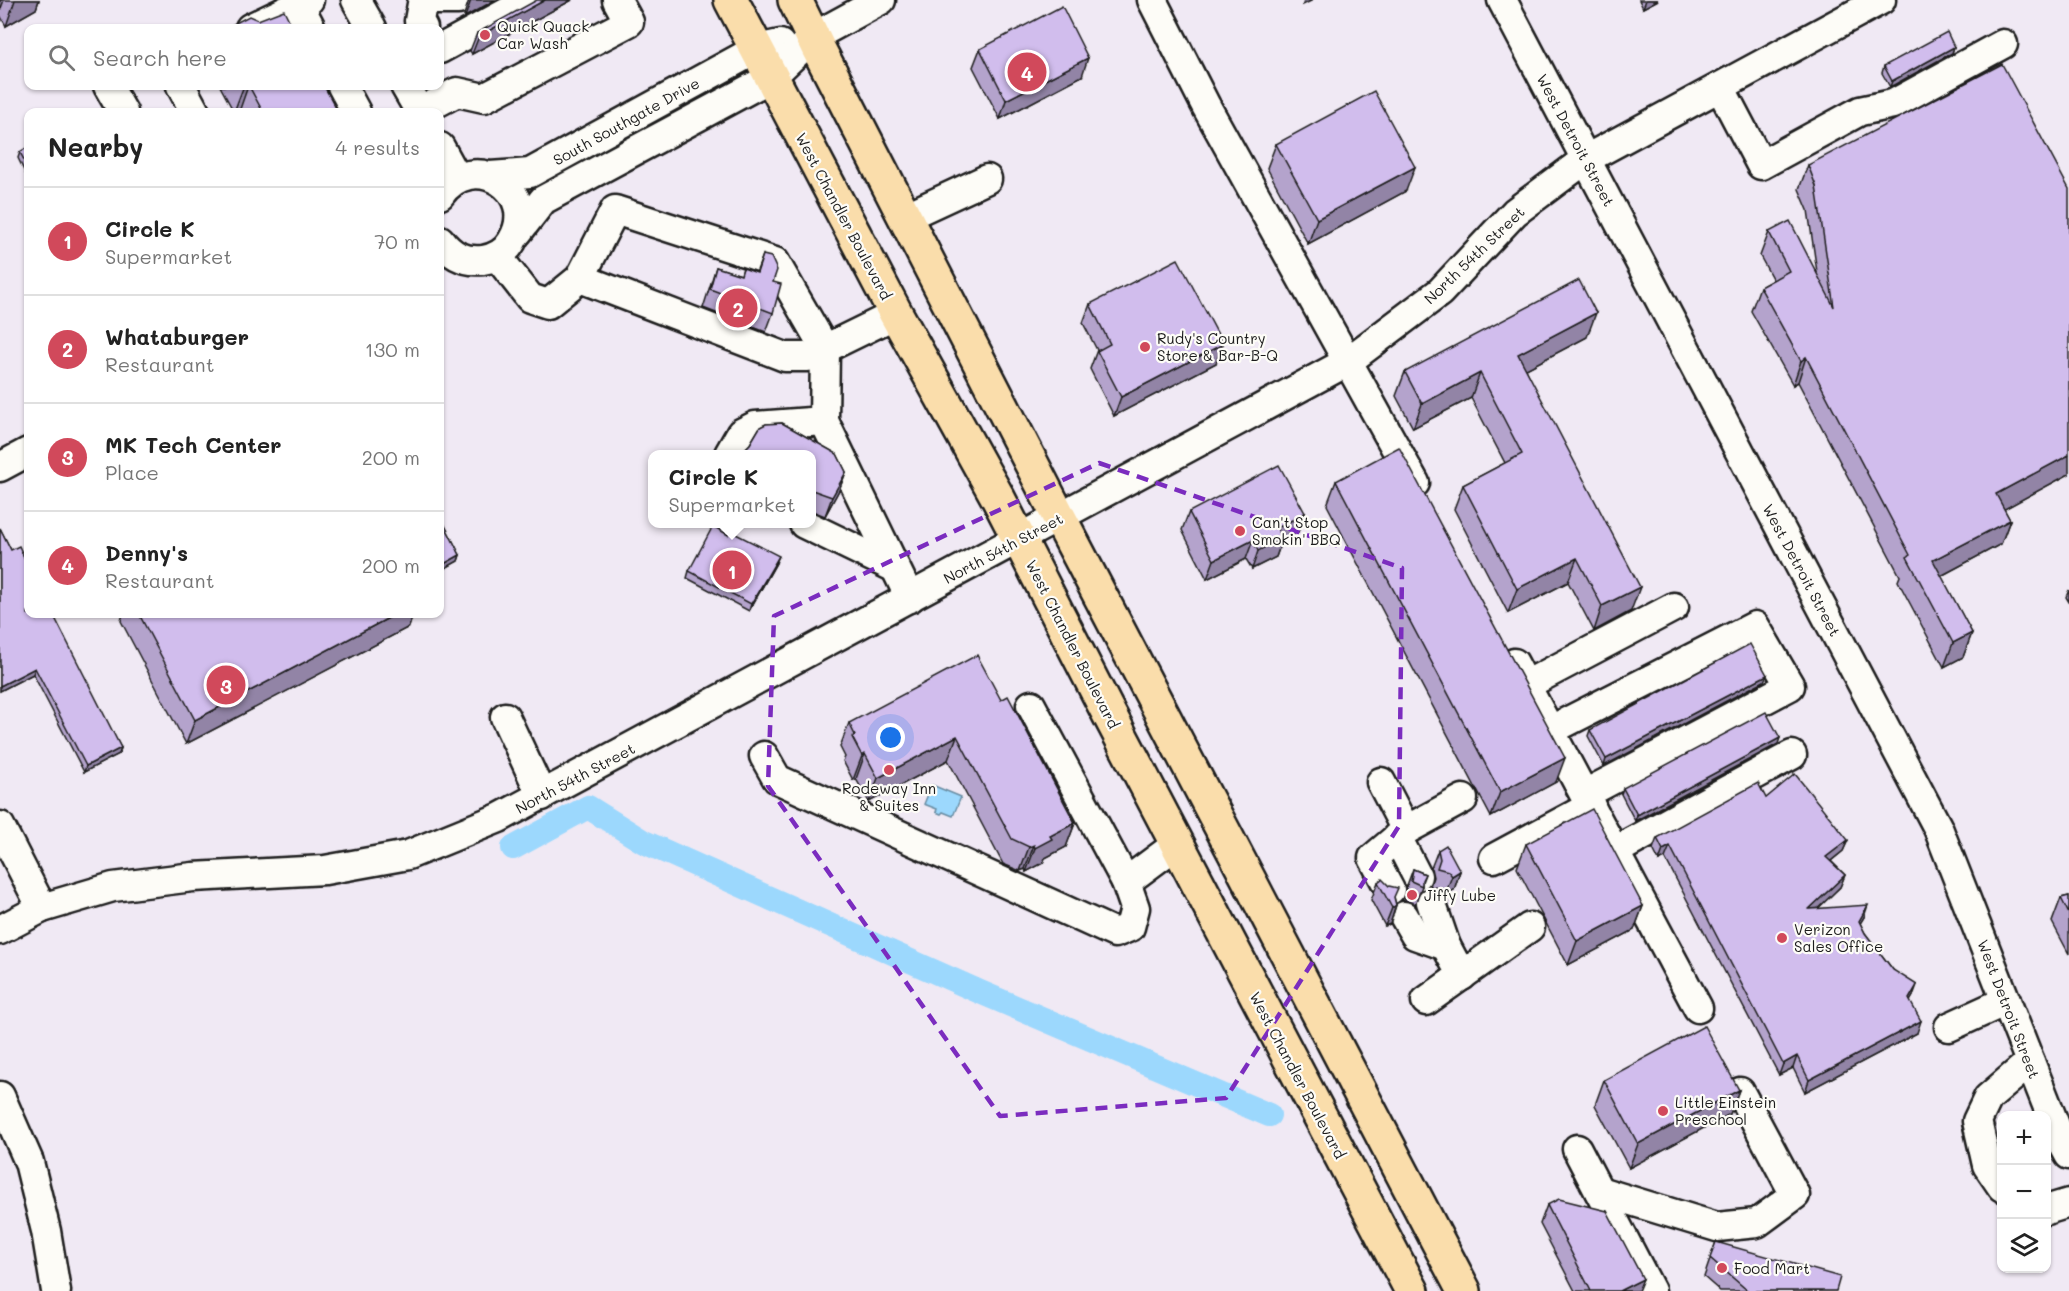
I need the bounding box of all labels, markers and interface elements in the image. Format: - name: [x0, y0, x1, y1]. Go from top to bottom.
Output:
- place label: Quick Quack Car Wash: [497, 16, 589, 53]
- search box: [24, 24, 444, 90]
- marker: Quick Quack Car Wash: [478, 28, 492, 42]
- icon: search: [45, 41, 78, 74]
- text: Search here: [93, 43, 227, 72]
- pin: 4: [1008, 50, 1046, 94]
- street label: West Detroit Street: [1533, 70, 1619, 210]
- street label: South Southgate Drive: [549, 72, 703, 170]
- street label: West Chandler Boulevard: [791, 129, 897, 303]
- text: Nearby: [48, 130, 143, 164]
- text: 4 results: [335, 134, 420, 160]
- street label: North 54th Street: [1419, 202, 1529, 308]
- text: Circle K: [105, 214, 195, 243]
- text: 1: [63, 228, 72, 254]
- text: 70 m: [374, 228, 420, 254]
- text: Supermarket: [105, 243, 232, 269]
- pin: 2: [718, 286, 758, 330]
- text: Whataburger: [105, 322, 249, 351]
- place label: Rudy's Country Store & Bar-B-Q: [1157, 328, 1278, 365]
- text: 2: [62, 336, 73, 362]
- text: 130 m: [365, 336, 420, 362]
- marker: Rudy's Country Store & Bar-B-Q: [1138, 340, 1152, 354]
- text: Restaurant: [105, 351, 215, 377]
- text: MK Tech Center: [105, 430, 282, 459]
- text: 3: [62, 444, 74, 470]
- text: 200 m: [362, 444, 420, 470]
- popup: [648, 450, 816, 528]
- text: Place: [105, 459, 159, 485]
- text: Circle K: [668, 462, 758, 491]
- text: Supermarket: [668, 491, 796, 517]
- street label: West Detroit Street: [1759, 500, 1845, 640]
- street label: North 54th Street: [940, 508, 1066, 588]
- place label: Can't Stop Smokin' BBQ: [1252, 512, 1341, 549]
- marker: Can't Stop Smokin' BBQ: [1233, 524, 1247, 538]
- text: Denny's: [105, 538, 188, 567]
- pin: 1: [712, 548, 752, 592]
- text: 4: [61, 552, 74, 578]
- text: 200 m: [362, 552, 420, 578]
- street label: West Chandler Boulevard: [1022, 556, 1124, 732]
- text: Restaurant: [105, 567, 215, 593]
- pin: 3: [206, 662, 246, 708]
- your location: [876, 723, 905, 752]
- street label: North 54th Street: [512, 738, 638, 818]
- marker: Rodeway Inn & Suites: [882, 763, 896, 777]
- place label: Rodeway Inn & Suites: [842, 778, 936, 815]
- place label: Jiffy Lube: [1424, 885, 1496, 905]
- marker: Jiffy Lube: [1405, 888, 1419, 902]
- place label: Verizon Sales Office: [1794, 919, 1883, 956]
- marker: Verizon Sales Office: [1775, 931, 1789, 945]
- street label: West Detroit Street: [1973, 937, 2045, 1081]
- street label: West Chandler Boulevard: [1245, 988, 1351, 1162]
- place label: Little Einstein Preschool: [1675, 1092, 1776, 1129]
- marker: Little Einstein Preschool: [1656, 1104, 1670, 1118]
- map controls: [1997, 1111, 2051, 1273]
- button: +: [1997, 1111, 2051, 1165]
- button: −: [1997, 1165, 2051, 1219]
- button: layers: [1997, 1219, 2051, 1273]
- place label: Food Mart: [1734, 1258, 1810, 1278]
- marker: Food Mart: [1715, 1261, 1729, 1275]

